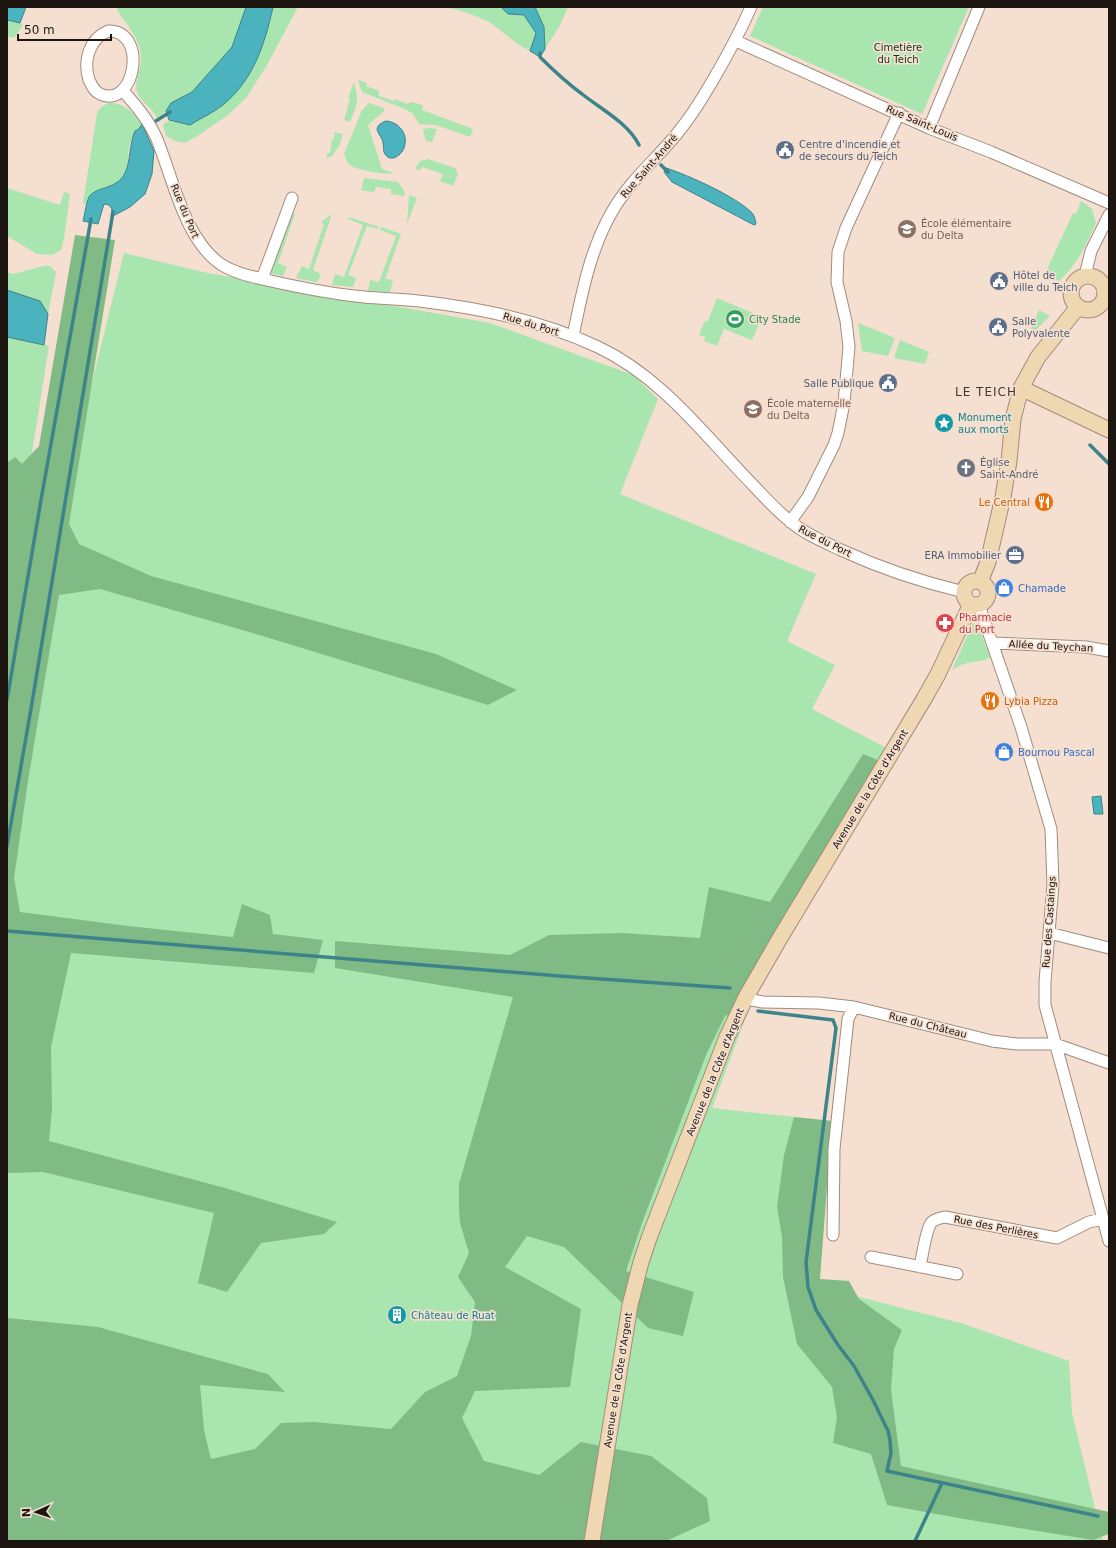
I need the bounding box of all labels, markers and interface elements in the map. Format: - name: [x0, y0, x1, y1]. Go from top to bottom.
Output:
- scale bar: [18, 16, 111, 42]
- text: 50 m: [24, 23, 55, 37]
- park label: Cimetière du Teich: [874, 42, 922, 65]
- street label: Rue Saint-Louis: [884, 103, 960, 143]
- street label: Rue Saint-André: [618, 132, 680, 200]
- public building icon: Centre d'incendie et de secours du Teich: [774, 139, 796, 161]
- place label: Centre d'incendie et de secours du Teich: [799, 139, 900, 162]
- street label: Rue du Port: [169, 182, 201, 240]
- place label: École élémentaire du Delta: [921, 217, 1011, 241]
- school or university icon: École élémentaire du Delta: [896, 218, 918, 240]
- public building icon: Hôtel de ville du Teich: [988, 270, 1010, 292]
- place label: Hôtel de ville du Teich: [1013, 270, 1078, 293]
- sports icon: City Stade: [724, 308, 746, 330]
- street label: Rue du Port: [502, 310, 560, 338]
- place label: City Stade: [749, 314, 801, 325]
- public building icon: Salle Polyvalente: [987, 316, 1009, 338]
- place label: Salle Polyvalente: [1012, 316, 1070, 339]
- public building icon: Salle Publique: [877, 372, 899, 394]
- place label: Salle Publique: [804, 378, 874, 389]
- district label: LE TEICH: [955, 385, 1017, 399]
- place label: École maternelle du Delta: [767, 397, 851, 421]
- school or university icon: École maternelle du Delta: [742, 398, 764, 420]
- place icon: Monument aux morts: [933, 412, 955, 434]
- place label: Monument aux morts: [958, 412, 1012, 435]
- place label: Église Saint-André: [980, 456, 1038, 480]
- church icon: Église Saint-André: [955, 457, 977, 479]
- restaurant icon: Le Central: [1033, 491, 1055, 513]
- place label: Le Central: [979, 497, 1030, 508]
- street label: Rue du Port: [797, 523, 853, 559]
- office icon: ERA Immobilier: [1004, 544, 1026, 566]
- place label: ERA Immobilier: [925, 550, 1002, 561]
- shop icon: Chamade: [993, 577, 1015, 599]
- place label: Chamade: [1018, 583, 1066, 594]
- pharmacy icon: Pharmacie du Port: [934, 612, 956, 634]
- place label: Pharmacie du Port: [959, 612, 1012, 635]
- street label: Allée du Teychan: [1009, 638, 1093, 654]
- restaurant icon: Lybia Pizza: [979, 690, 1001, 712]
- place label: Lybia Pizza: [1004, 696, 1058, 707]
- street label: Avenue de la Côte d'Argent: [830, 727, 910, 851]
- shop icon: Bournou Pascal: [993, 741, 1015, 763]
- place label: Bournou Pascal: [1018, 747, 1095, 758]
- street label: Rue des Castaings: [1040, 876, 1058, 968]
- street label: Avenue de la Côte d'Argent: [684, 1006, 746, 1138]
- street label: Rue du Château: [888, 1010, 968, 1040]
- street label: Rue des Perlières: [953, 1213, 1039, 1241]
- building icon: Château de Ruat: [386, 1304, 408, 1326]
- place label: Château de Ruat: [411, 1310, 495, 1321]
- street label: Avenue de la Côte d'Argent: [602, 1311, 634, 1449]
- north arrow: [16, 1492, 56, 1532]
- text: N: [20, 1508, 33, 1517]

